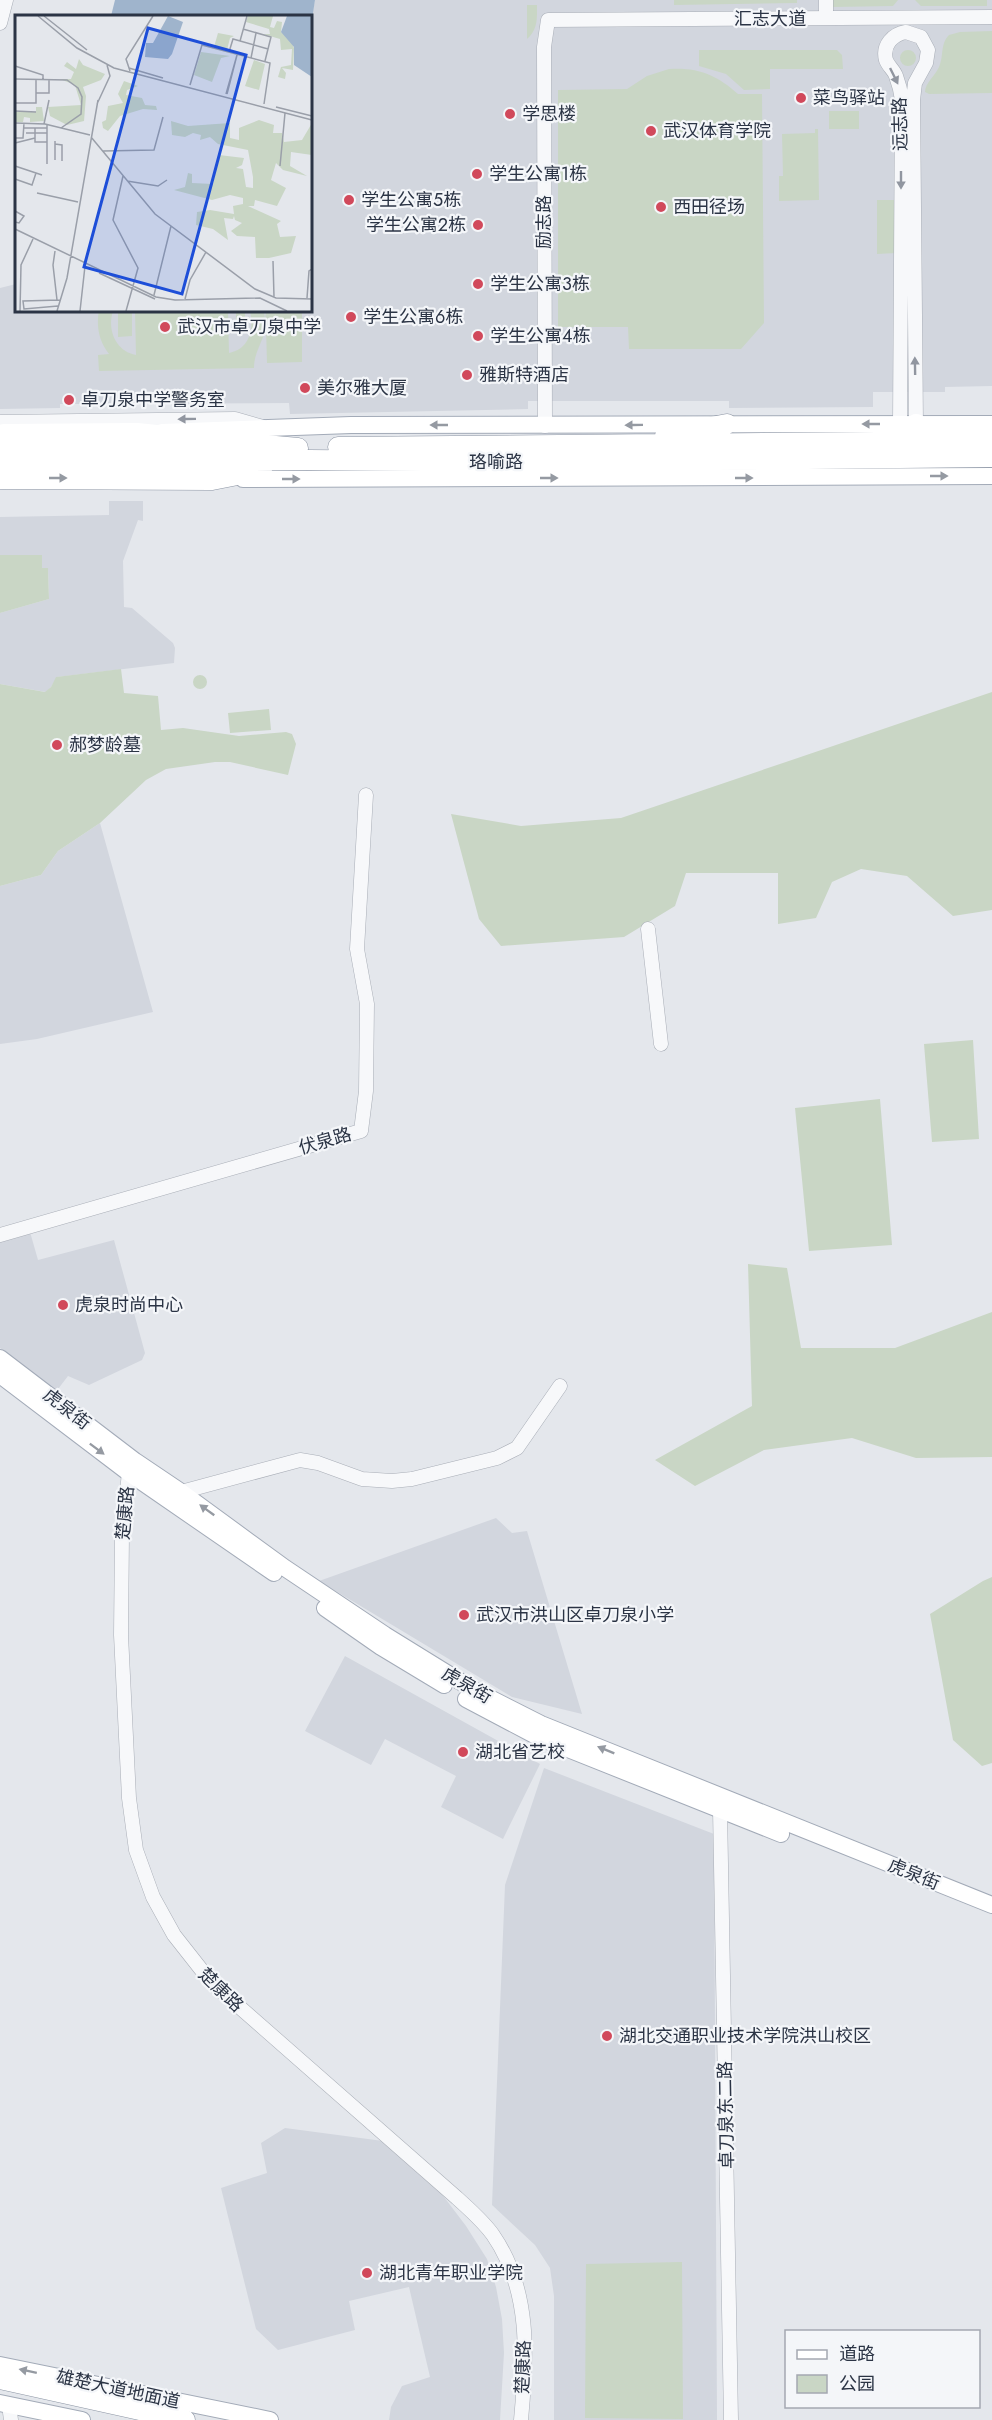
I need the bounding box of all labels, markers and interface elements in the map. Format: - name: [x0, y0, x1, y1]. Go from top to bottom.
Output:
- street label: 汇志大道: [734, 6, 806, 32]
- inset map: [15, 15, 312, 312]
- one-way arrow: [890, 67, 899, 84]
- place label: 菜鸟驿站: [813, 85, 885, 111]
- marker: 菜鸟驿站: [794, 91, 808, 105]
- street label: 远志路: [887, 97, 913, 151]
- place label: 学思楼: [522, 101, 576, 127]
- marker: 学思楼: [503, 107, 517, 121]
- place label: 武汉体育学院: [663, 118, 771, 144]
- marker: 武汉体育学院: [644, 124, 658, 138]
- place label: 学生公寓1栋: [489, 161, 587, 187]
- marker: 学生公寓1栋: [470, 167, 484, 181]
- one-way arrow: [896, 170, 906, 189]
- place label: 学生公寓5栋: [361, 187, 461, 213]
- marker: 学生公寓5栋: [342, 193, 356, 207]
- place label: 西田径场: [673, 194, 745, 220]
- street label: 励志路: [531, 195, 557, 249]
- marker: 西田径场: [654, 200, 668, 214]
- place label: 学生公寓2栋: [366, 212, 466, 238]
- marker: 学生公寓2栋: [471, 218, 485, 232]
- place label: 学生公寓3栋: [490, 271, 590, 297]
- marker: 学生公寓3栋: [471, 277, 485, 291]
- place label: 学生公寓6栋: [363, 304, 463, 330]
- marker: 学生公寓6栋: [344, 310, 358, 324]
- place label: 武汉市卓刀泉中学: [177, 314, 321, 340]
- marker: 武汉市卓刀泉中学: [158, 320, 172, 334]
- place label: 学生公寓4栋: [490, 323, 591, 349]
- marker: 学生公寓4栋: [471, 329, 485, 343]
- one-way arrow: [910, 356, 920, 375]
- place label: 雅斯特酒店: [479, 362, 569, 388]
- marker: 雅斯特酒店: [460, 368, 474, 382]
- place label: 美尔雅大厦: [317, 375, 407, 401]
- marker: 美尔雅大厦: [298, 381, 312, 395]
- place label: 卓刀泉中学警务室: [81, 387, 225, 413]
- marker: 卓刀泉中学警务室: [62, 393, 76, 407]
- one-way arrow: [177, 414, 196, 424]
- one-way arrow: [861, 419, 880, 429]
- one-way arrow: [429, 420, 448, 430]
- one-way arrow: [624, 420, 643, 430]
- street label: 珞喻路: [469, 449, 523, 475]
- one-way arrow: [930, 471, 949, 481]
- one-way arrow: [49, 473, 68, 483]
- one-way arrow: [540, 473, 559, 483]
- one-way arrow: [735, 473, 754, 483]
- one-way arrow: [282, 474, 301, 484]
- place label: 郝梦龄墓: [69, 732, 141, 758]
- marker: 郝梦龄墓: [50, 738, 64, 752]
- street label: 伏泉路: [295, 1121, 355, 1161]
- place label: 虎泉时尚中心: [75, 1292, 183, 1318]
- marker: 虎泉时尚中心: [56, 1298, 70, 1312]
- street label: 虎泉街: [38, 1382, 96, 1436]
- one-way arrow: [89, 1442, 104, 1454]
- street label: 楚康路: [110, 1485, 140, 1541]
- one-way arrow: [199, 1505, 214, 1517]
- place label: 武汉市洪山区卓刀泉小学: [476, 1602, 674, 1628]
- marker: 武汉市洪山区卓刀泉小学: [457, 1608, 471, 1622]
- street label: 虎泉街: [437, 1660, 497, 1710]
- place label: 湖北省艺校: [475, 1739, 565, 1765]
- marker: 湖北省艺校: [456, 1745, 470, 1759]
- one-way arrow: [597, 1745, 615, 1755]
- street label: 虎泉街: [884, 1852, 944, 1896]
- street label: 楚康路: [193, 1962, 249, 2018]
- place label: 湖北交通职业技术学院洪山校区: [619, 2023, 871, 2049]
- marker: 湖北交通职业技术学院洪山校区: [600, 2029, 614, 2043]
- street label: 卓刀泉东二路: [712, 2061, 740, 2169]
- place label: 湖北青年职业学院: [379, 2260, 523, 2286]
- marker: 湖北青年职业学院: [360, 2266, 374, 2280]
- legend: [785, 2330, 980, 2408]
- street label: 楚康路: [509, 2340, 537, 2394]
- text: 道路: [839, 2341, 875, 2367]
- street label: 雄楚大道地面道: [54, 2363, 182, 2415]
- one-way arrow: [19, 2365, 37, 2375]
- text: 公园: [839, 2371, 875, 2397]

